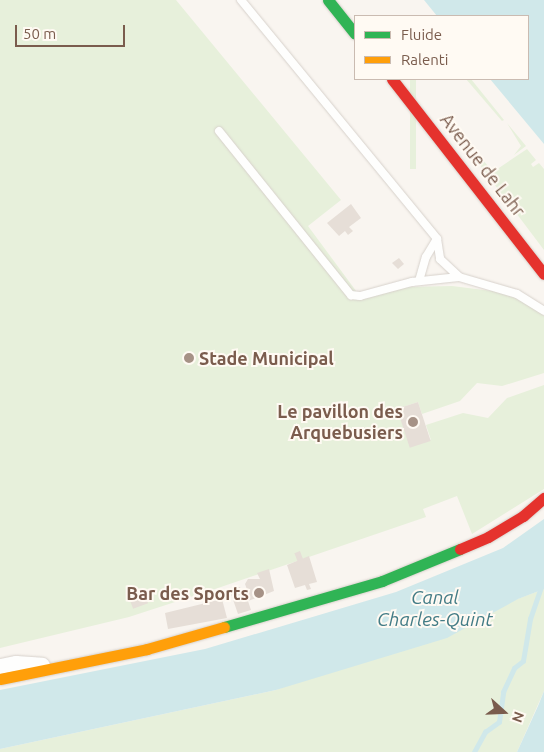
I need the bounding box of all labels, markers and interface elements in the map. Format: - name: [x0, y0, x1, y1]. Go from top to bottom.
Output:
- scale bar: [18, 15, 128, 47]
- legend: [354, 15, 529, 80]
- text: 50 m: [23, 25, 56, 42]
- text: Fluide: [401, 26, 442, 43]
- text: Ralenti: [401, 51, 448, 68]
- street label: Avenue de Lahr: [436, 109, 530, 221]
- place label: Stade Municipal: [199, 347, 334, 369]
- marker: Stade Municipal: [183, 352, 195, 364]
- place label: Le pavillon des Arquebusiers: [277, 401, 403, 444]
- marker: Le pavillon des Arquebusiers: [407, 416, 419, 428]
- place label: Bar des Sports: [126, 582, 249, 604]
- marker: Bar des Sports: [253, 587, 265, 599]
- water label: Canal Charles-Quint: [377, 587, 493, 631]
- north arrow: [479, 687, 529, 737]
- text: N: [509, 709, 527, 725]

